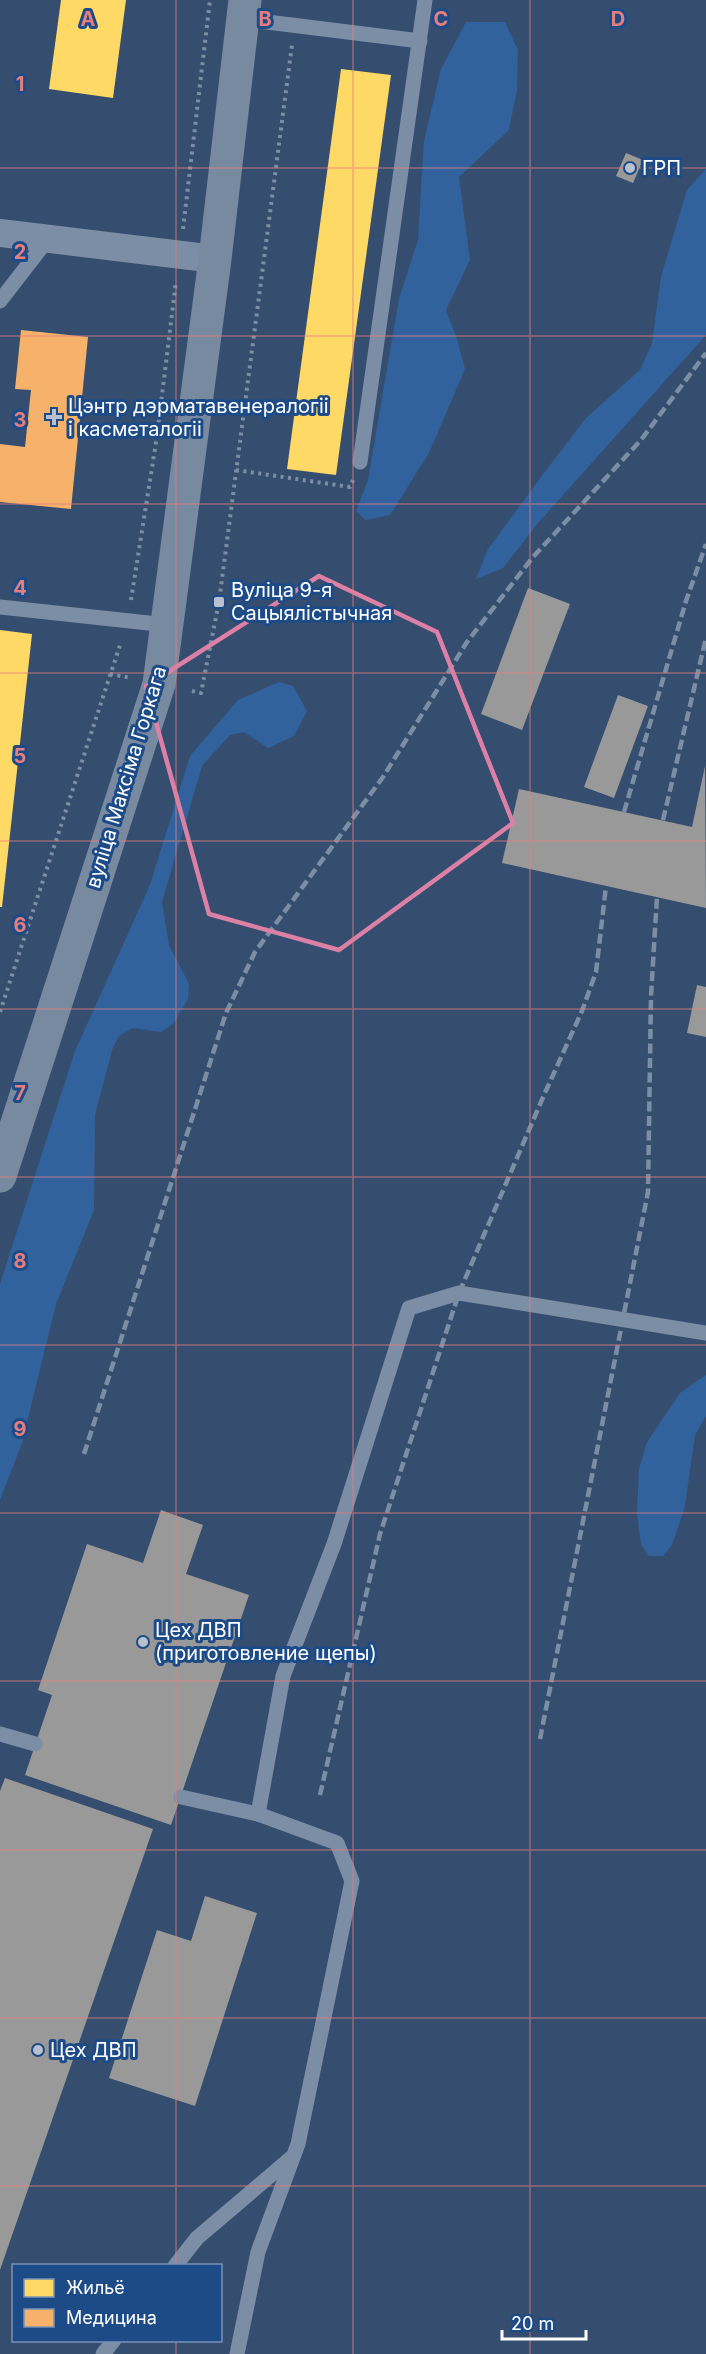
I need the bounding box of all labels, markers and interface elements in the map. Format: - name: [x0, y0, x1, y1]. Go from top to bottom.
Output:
- text: A: [81, 7, 96, 31]
- text: B: [258, 7, 272, 31]
- text: C: [434, 7, 448, 31]
- text: D: [611, 7, 625, 31]
- text: 1: [16, 72, 24, 96]
- place label: ГРП: [642, 156, 681, 180]
- marker: ГРП: [623, 161, 637, 175]
- text: 2: [14, 240, 26, 264]
- place label: Цэнтр дэрматавенералогіі і касметалогіі: [68, 394, 329, 441]
- text: 3: [14, 408, 26, 432]
- marker: Цэнтр дэрматавенералогіі і касметалогіі: [45, 408, 63, 426]
- text: 4: [13, 576, 27, 600]
- place label: Вуліца 9-я Сацыялістычная: [231, 578, 392, 625]
- marker: Вуліца 9-я Сацыялістычная: [212, 595, 226, 609]
- street label: вуліца Максіма Горкага: [81, 663, 171, 891]
- text: 5: [14, 744, 26, 768]
- text: 6: [14, 913, 27, 937]
- text: 7: [14, 1081, 26, 1105]
- text: 8: [13, 1249, 27, 1273]
- text: 9: [14, 1417, 27, 1441]
- place label: Цех ДВП (приготовление щепы): [155, 1618, 377, 1665]
- marker: Цех ДВП (приготовление щепы): [136, 1635, 150, 1649]
- place label: Цех ДВП: [50, 2038, 137, 2062]
- marker: Цех ДВП: [31, 2043, 45, 2057]
- legend: [12, 2264, 222, 2342]
- text: Жильё: [66, 2277, 125, 2298]
- scale bar: [502, 2303, 586, 2341]
- text: Медицина: [66, 2307, 157, 2328]
- text: 20 m: [511, 2313, 554, 2334]

